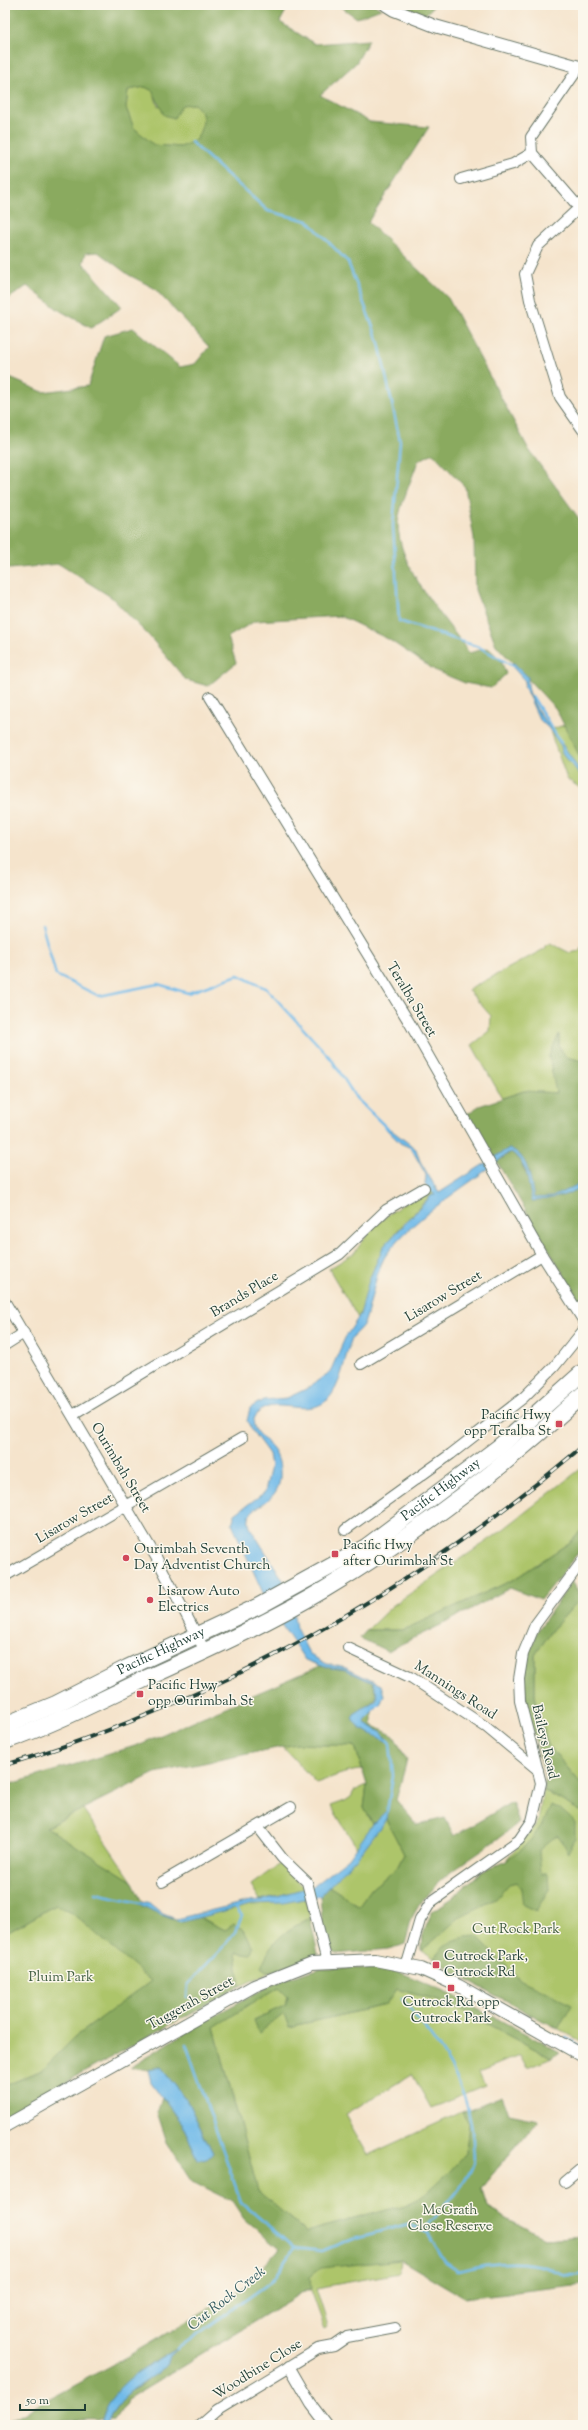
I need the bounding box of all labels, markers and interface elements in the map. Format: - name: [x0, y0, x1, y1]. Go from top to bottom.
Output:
- street label: Teralba Street: [381, 959, 441, 1041]
- street label: Lisarow Street: [402, 1266, 486, 1328]
- street label: Brands Place: [207, 1267, 283, 1323]
- place label: Pacific Hwy opp Teralba St: [464, 1406, 551, 1442]
- street label: Ourimbah Street: [85, 1419, 155, 1517]
- marker: Pacific Hwy opp Teralba St: [554, 1419, 564, 1429]
- street label: Pacific Highway: [397, 1454, 485, 1527]
- street label: Lisarow Street: [33, 1489, 118, 1549]
- place label: Pacific Hwy after Ourimbah St: [343, 1536, 453, 1572]
- place label: Ourimbah Seventh Day Adventist Church: [134, 1540, 271, 1576]
- marker: Pacific Hwy after Ourimbah St: [330, 1549, 340, 1559]
- marker: Ourimbah Seventh Day Adventist Church: [121, 1553, 131, 1563]
- place label: Lisarow Auto Electrics: [158, 1582, 240, 1618]
- marker: Lisarow Auto Electrics: [145, 1595, 155, 1605]
- street label: Pacific Highway: [114, 1623, 209, 1681]
- street label: Mannings Road: [410, 1657, 500, 1725]
- place label: Pacific Hwy opp Ourimbah St: [148, 1676, 253, 1712]
- marker: Pacific Hwy opp Ourimbah St: [135, 1689, 145, 1699]
- street label: Baileys Road: [526, 1703, 562, 1781]
- park label: Cut Rock Park: [472, 1920, 560, 1940]
- place label: Cutrock Park, Cutrock Rd: [444, 1947, 528, 1983]
- marker: Cutrock Park, Cutrock Rd: [431, 1960, 441, 1970]
- park label: Pluim Park: [28, 1968, 94, 1988]
- street label: Tuggerah Street: [144, 1972, 238, 2036]
- marker: Cutrock Rd opp Cutrock Park: [446, 1983, 456, 1993]
- place label: Cutrock Rd opp Cutrock Park: [402, 1993, 500, 2029]
- park label: McGrath Close Reserve: [408, 2201, 492, 2237]
- water label: Cut Rock Creek: [184, 2262, 271, 2336]
- street label: Woodbine Close: [210, 2335, 306, 2405]
- scale bar: [20, 2386, 85, 2412]
- text: 50 m: [25, 2392, 49, 2410]

